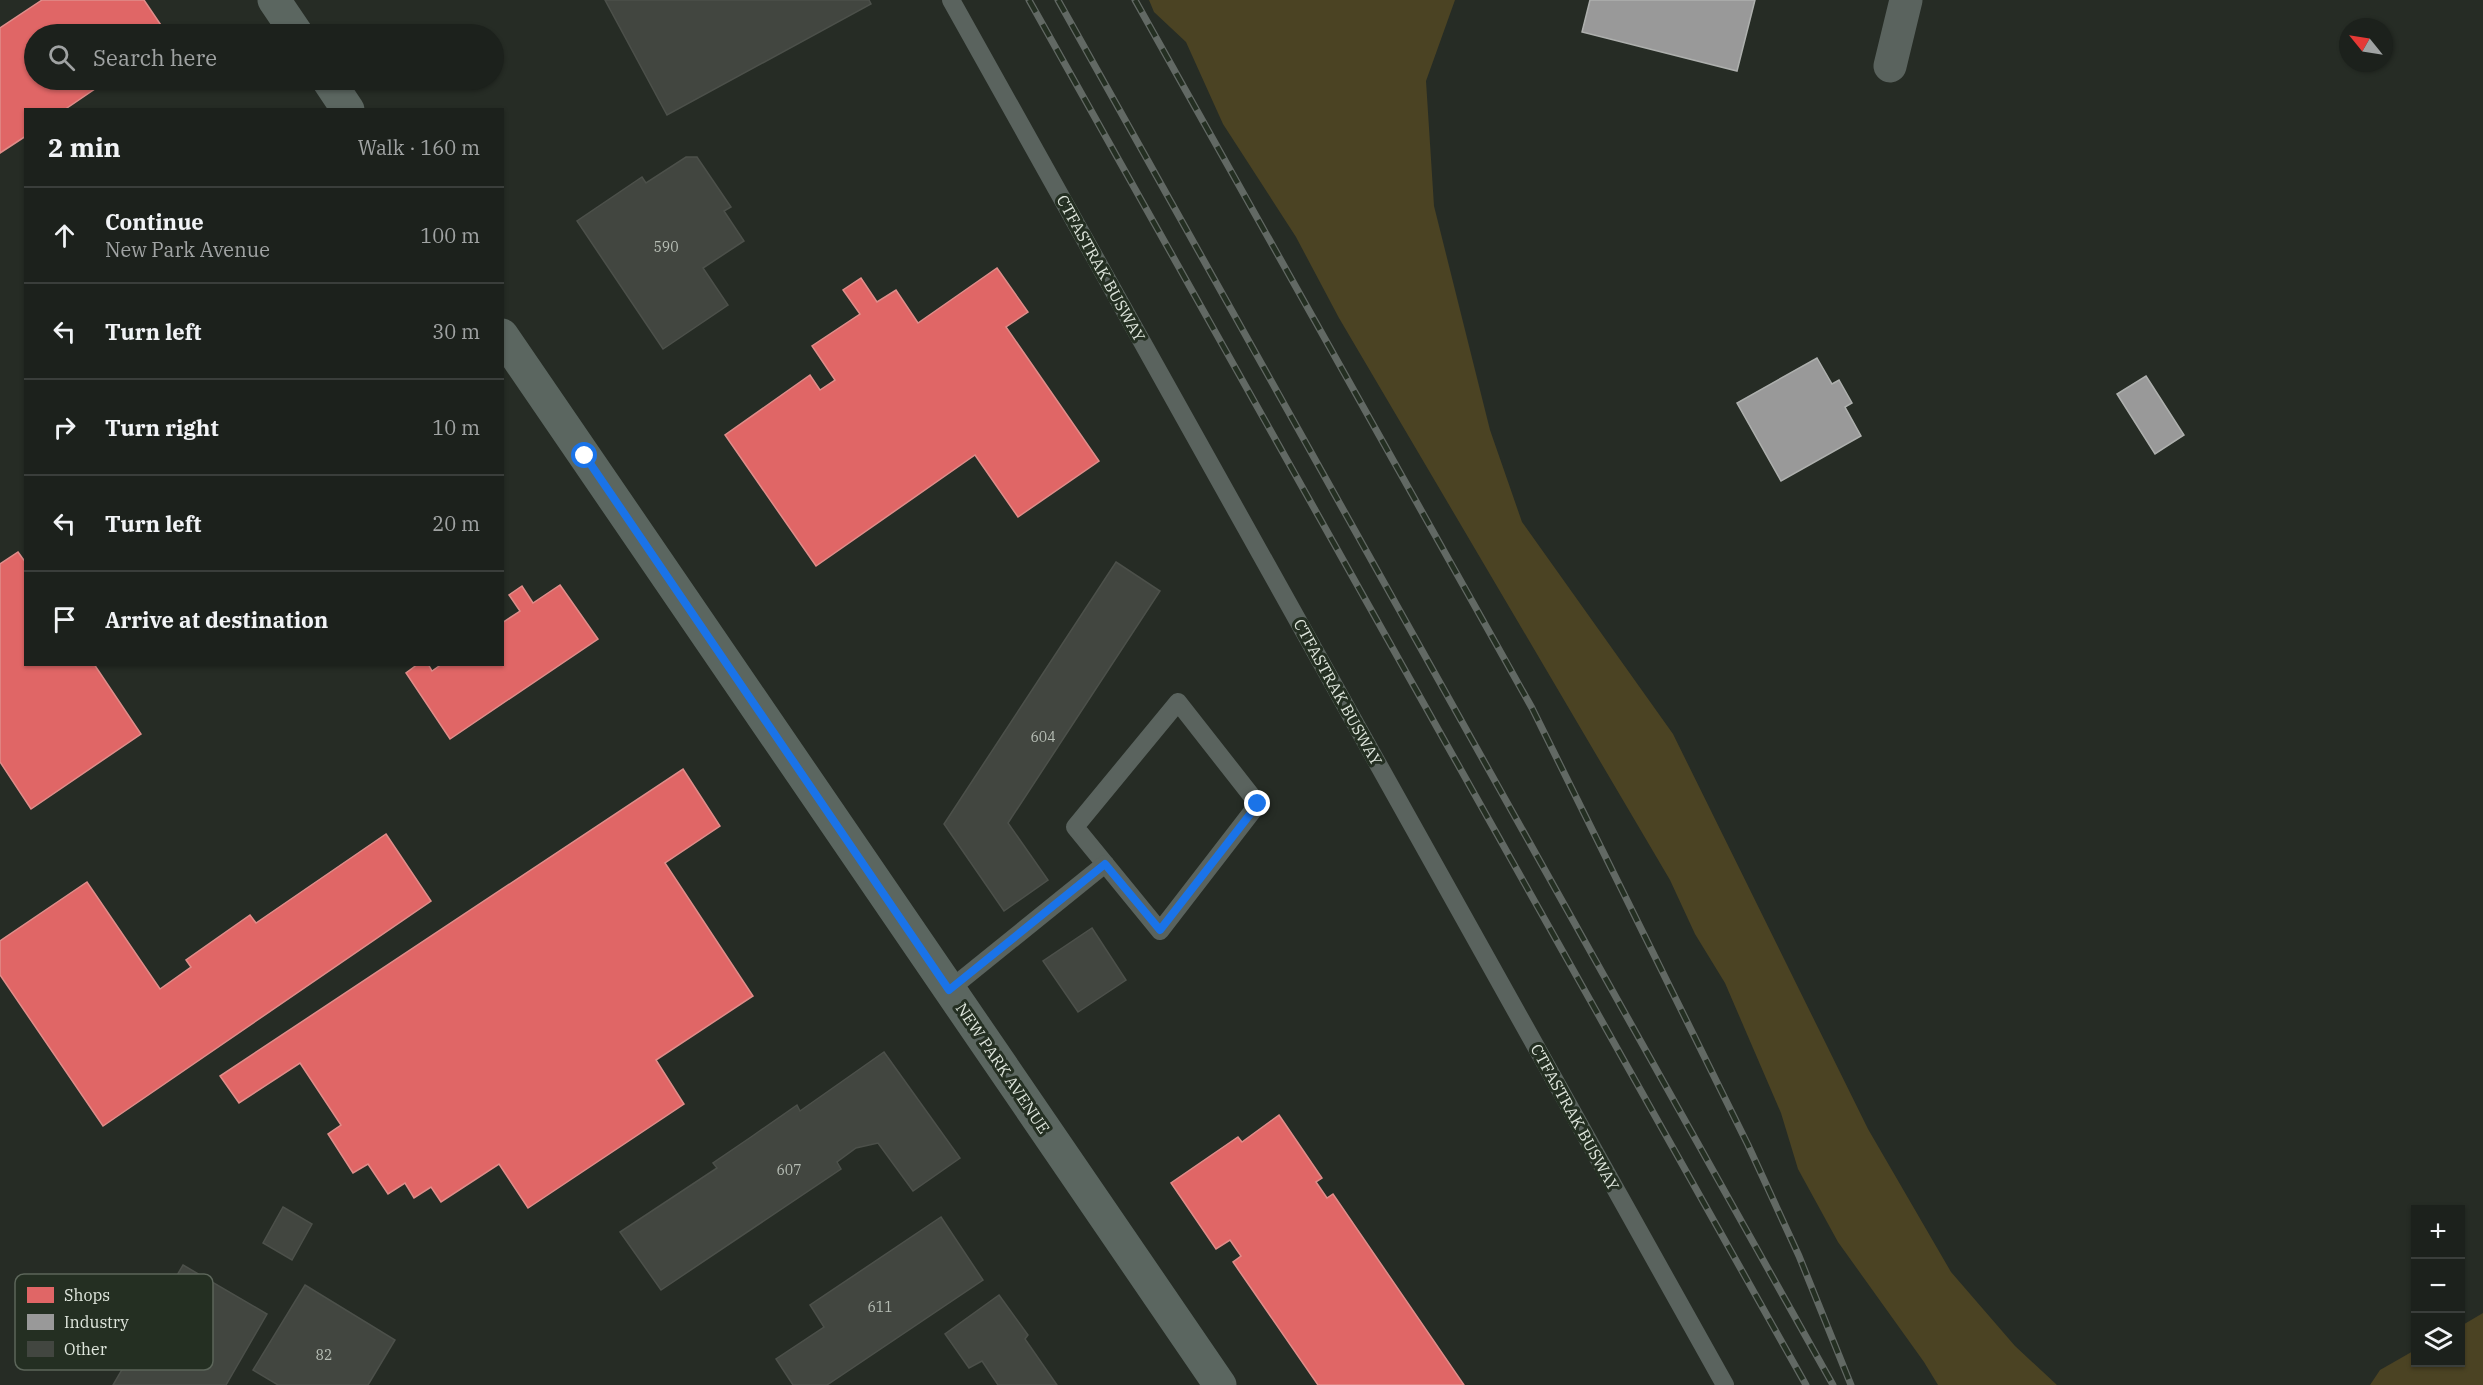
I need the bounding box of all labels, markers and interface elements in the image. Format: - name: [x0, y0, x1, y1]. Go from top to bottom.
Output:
- north arrow: [2339, 18, 2393, 72]
- search box: [24, 24, 504, 90]
- icon: search: [45, 41, 78, 74]
- text: Search here: [93, 43, 217, 72]
- text: 2 min: [48, 130, 121, 164]
- text: Walk · 160 m: [358, 134, 480, 161]
- street label: CTFASTRAK BUSWAY: [1052, 191, 1150, 345]
- text: Continue: [105, 207, 204, 236]
- icon: ahead: [48, 219, 81, 252]
- text: 100 m: [420, 222, 480, 249]
- text: New Park Avenue: [105, 236, 270, 263]
- house number: 590: [653, 238, 679, 256]
- icon: left: [48, 315, 81, 348]
- text: Turn left: [105, 317, 201, 346]
- text: 30 m: [432, 318, 480, 345]
- icon: right: [48, 411, 81, 444]
- text: Turn right: [105, 413, 219, 442]
- text: 10 m: [432, 414, 480, 441]
- route start: [571, 442, 597, 468]
- icon: left: [48, 507, 81, 540]
- text: Turn left: [105, 509, 201, 538]
- text: 20 m: [432, 510, 480, 537]
- icon: arrive: [48, 603, 81, 636]
- text: Arrive at destination: [105, 605, 328, 634]
- street label: CTFASTRAK BUSWAY: [1289, 615, 1387, 769]
- house number: 604: [1030, 728, 1056, 746]
- route end: [1244, 790, 1270, 816]
- street label: NEW PARK AVENUE: [952, 999, 1054, 1137]
- street label: CTFASTRAK BUSWAY: [1526, 1040, 1624, 1194]
- house number: 607: [776, 1161, 802, 1179]
- map controls: [2411, 1205, 2465, 1367]
- button: +: [2411, 1205, 2465, 1259]
- button: −: [2411, 1259, 2465, 1313]
- legend: [15, 1274, 213, 1370]
- text: Shops: [64, 1285, 110, 1305]
- house number: 611: [867, 1298, 893, 1316]
- text: Industry: [64, 1312, 129, 1332]
- button: layers: [2411, 1313, 2465, 1367]
- text: Other: [64, 1339, 107, 1359]
- house number: 82: [316, 1346, 332, 1364]

